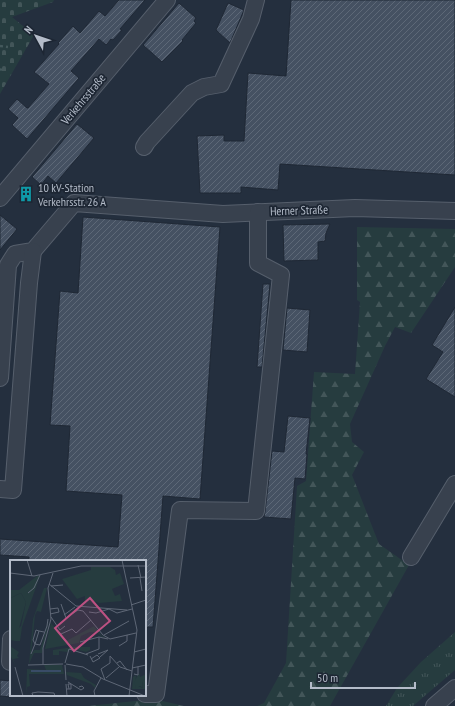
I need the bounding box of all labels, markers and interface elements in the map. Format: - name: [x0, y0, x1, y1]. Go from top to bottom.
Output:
- north arrow: [16, 16, 56, 56]
- text: N: [21, 23, 36, 36]
- street label: Verkehrsstraße: [57, 71, 109, 128]
- place label: 10 kV-Station Verkehrsstr. 26 A: [37, 180, 106, 209]
- building icon: 10 kV-Station Verkehrsstr. 26 A: [17, 185, 35, 203]
- street label: Herner Straße: [270, 201, 328, 219]
- inset map: [10, 560, 146, 696]
- scale bar: [311, 664, 415, 690]
- text: 50 m: [317, 670, 338, 685]

